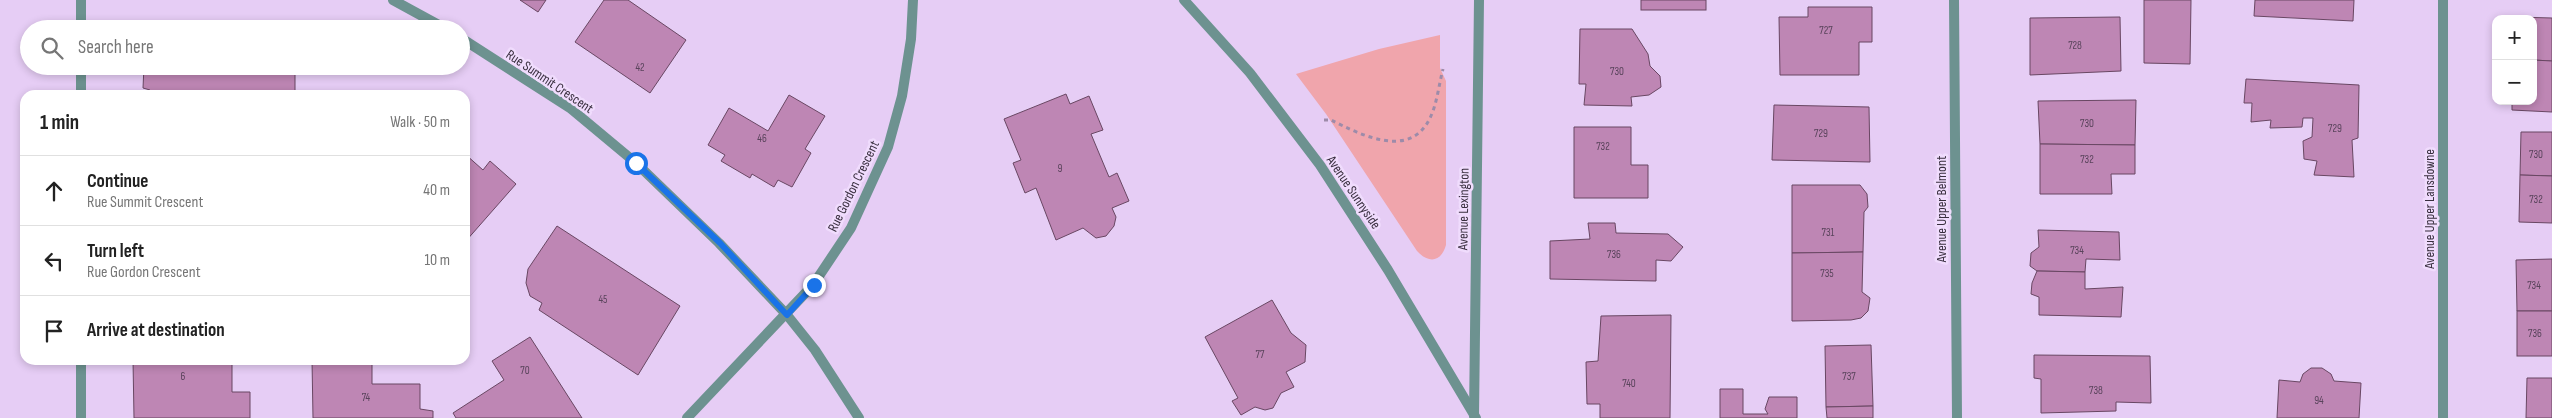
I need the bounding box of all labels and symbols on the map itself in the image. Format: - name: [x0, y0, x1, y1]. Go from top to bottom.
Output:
- house number: 727: [1819, 24, 1833, 37]
- house number: 728: [2068, 39, 2082, 52]
- street label: Rue Summit Crescent: [503, 46, 597, 117]
- house number: 42: [635, 61, 645, 74]
- house number: 730: [1610, 65, 1624, 78]
- house number: 730: [2080, 117, 2094, 130]
- house number: 729: [2328, 122, 2342, 135]
- house number: 729: [1814, 127, 1828, 140]
- house number: 46: [757, 132, 767, 145]
- street label: Rue Gordon Crescent: [824, 138, 883, 235]
- house number: 732: [1596, 140, 1610, 153]
- house number: 730: [2529, 148, 2543, 161]
- street label: Avenue Upper Lansdowne: [2421, 149, 2438, 270]
- route start: [625, 152, 648, 175]
- street label: Avenue Sunnyside: [1322, 152, 1384, 232]
- house number: 732: [2080, 153, 2094, 166]
- street label: Avenue Upper Belmont: [1933, 156, 1950, 263]
- house number: 9: [1058, 162, 1063, 175]
- street label: Avenue Lexington: [1454, 168, 1473, 251]
- house number: 732: [2529, 193, 2543, 206]
- house number: 731: [1822, 226, 1835, 239]
- house number: 734: [2070, 244, 2084, 257]
- house number: 736: [1607, 248, 1621, 261]
- house number: 735: [1820, 267, 1834, 280]
- route end: [803, 274, 826, 297]
- house number: 734: [2527, 279, 2541, 292]
- house number: 45: [598, 293, 608, 306]
- house number: 736: [2528, 327, 2542, 340]
- house number: 77: [1256, 348, 1265, 361]
- house number: 70: [520, 364, 530, 377]
- house number: 6: [181, 370, 186, 383]
- house number: 737: [1842, 370, 1856, 383]
- house number: 740: [1622, 377, 1636, 390]
- house number: 738: [2089, 384, 2103, 397]
- house number: 74: [362, 391, 371, 404]
- house number: 94: [2314, 394, 2324, 407]

